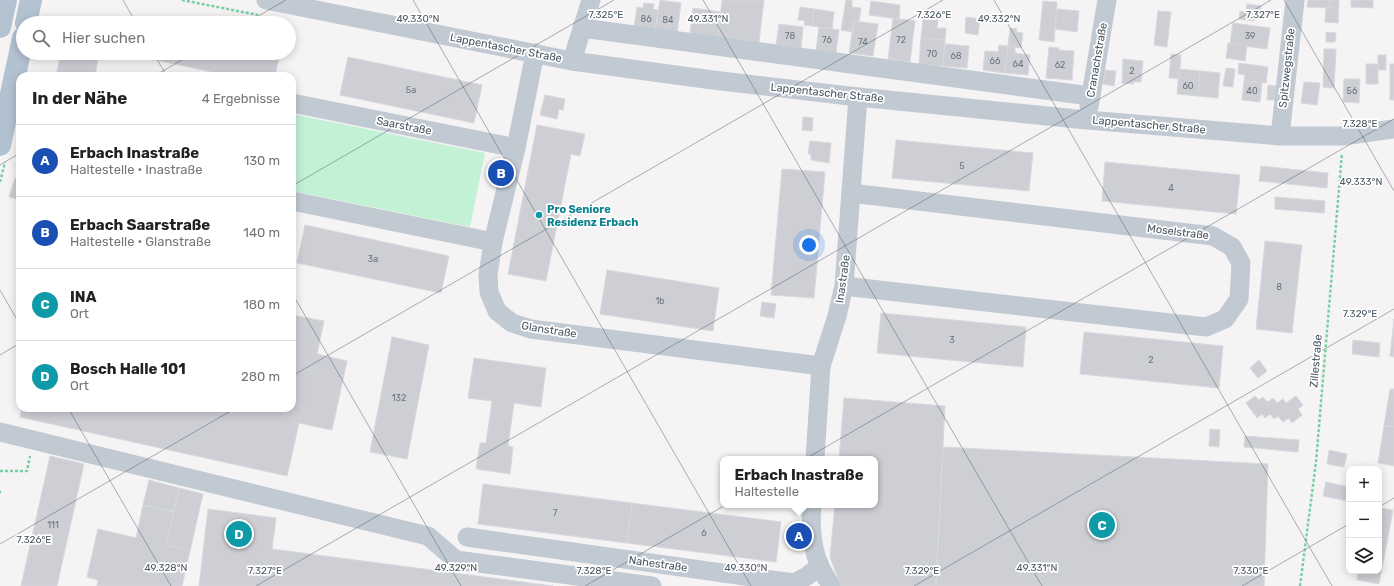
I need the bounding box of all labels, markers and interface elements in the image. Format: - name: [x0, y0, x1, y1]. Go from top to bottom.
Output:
- text: 7.325°E: [589, 9, 623, 21]
- text: 7.326°E: [917, 9, 951, 21]
- text: 7.327°E: [1246, 9, 1280, 21]
- text: 49.330°N: [396, 13, 440, 25]
- text: 49.331°N: [688, 13, 728, 25]
- text: 49.332°N: [978, 13, 1020, 25]
- house number: 86: [640, 14, 652, 24]
- house number: 84: [662, 15, 674, 25]
- search box: [16, 16, 296, 60]
- street label: Cranachstraße: [1084, 22, 1110, 98]
- icon: search: [30, 27, 52, 49]
- street label: Spitzwegstraße: [1276, 28, 1298, 108]
- text: Hier suchen: [62, 29, 145, 47]
- street label: Lappentascher Straße: [449, 31, 563, 65]
- house number: 78: [785, 31, 795, 41]
- house number: 39: [1245, 31, 1255, 41]
- house number: 76: [822, 35, 832, 45]
- house number: 72: [896, 35, 906, 45]
- house number: 74: [858, 37, 868, 47]
- house number: 70: [927, 49, 937, 59]
- house number: 68: [950, 51, 962, 61]
- house number: 66: [990, 56, 1001, 66]
- house number: 64: [1012, 59, 1024, 69]
- house number: 62: [1055, 60, 1065, 70]
- house number: 2: [1129, 66, 1135, 76]
- street label: Lappentascher Straße: [770, 81, 884, 105]
- house number: 60: [1182, 81, 1194, 91]
- house number: 5a: [406, 85, 416, 95]
- house number: 40: [1246, 86, 1258, 96]
- house number: 56: [1347, 86, 1358, 96]
- text: In der Nähe: [32, 88, 127, 108]
- text: 4 Ergebnisse: [202, 91, 280, 106]
- street label: Saarstraße: [375, 114, 433, 138]
- street label: Lappentascher Straße: [1092, 114, 1206, 136]
- text: 7.328°E: [1342, 118, 1378, 130]
- text: Erbach Inastraße: [70, 144, 199, 162]
- text: A: [40, 153, 50, 168]
- text: 130 m: [244, 153, 280, 168]
- pin: B: [488, 158, 514, 188]
- house number: 5: [959, 161, 965, 171]
- text: Haltestelle · Inastraße: [70, 162, 202, 177]
- text: 49.333°N: [1340, 176, 1382, 188]
- house number: 4: [1168, 183, 1174, 193]
- place label: Pro Seniore Residenz Erbach: [547, 203, 638, 229]
- marker: Pro Seniore Residenz Erbach: [534, 210, 544, 220]
- text: Erbach Saarstraße: [70, 216, 210, 234]
- street label: Moselstraße: [1146, 222, 1210, 242]
- text: B: [40, 225, 50, 240]
- text: 140 m: [243, 225, 280, 240]
- text: Haltestelle · Glanstraße: [70, 234, 211, 249]
- your location: [799, 235, 819, 255]
- house number: 3a: [368, 254, 378, 264]
- street label: Inastraße: [833, 254, 853, 304]
- house number: 8: [1276, 282, 1282, 292]
- text: INA: [70, 288, 96, 306]
- house number: 1b: [655, 296, 665, 306]
- text: C: [40, 297, 50, 312]
- text: 180 m: [243, 297, 280, 312]
- text: Ort: [70, 306, 89, 321]
- text: 7.329°E: [1343, 308, 1377, 320]
- street label: Glanstraße: [521, 319, 577, 341]
- street label: Zillestraße: [1307, 334, 1325, 388]
- house number: 3: [949, 335, 955, 345]
- house number: 2: [1148, 355, 1154, 365]
- text: Bosch Halle 101: [70, 360, 186, 378]
- text: D: [40, 369, 50, 384]
- text: 280 m: [241, 369, 280, 384]
- text: Ort: [70, 378, 89, 393]
- house number: 132: [392, 393, 406, 403]
- popup: [720, 456, 878, 508]
- text: Erbach Inastraße: [734, 466, 864, 484]
- map controls: [1346, 466, 1382, 574]
- button: +: [1346, 466, 1382, 502]
- text: Haltestelle: [734, 484, 799, 499]
- button: −: [1346, 502, 1382, 538]
- house number: 7: [553, 508, 558, 518]
- pin: C: [1089, 510, 1115, 540]
- pin: D: [226, 519, 252, 549]
- house number: 111: [47, 520, 59, 530]
- pin: A: [786, 521, 812, 551]
- house number: 6: [701, 528, 707, 538]
- text: 7.326°E: [17, 534, 51, 546]
- button: layers: [1346, 538, 1382, 574]
- street label: Nahestraße: [628, 553, 688, 575]
- text: 49.328°N: [144, 562, 188, 574]
- text: 49.329°N: [435, 562, 477, 574]
- text: 49.330°N: [724, 562, 768, 574]
- text: 49.331°N: [1017, 562, 1057, 574]
- text: 7.327°E: [248, 565, 282, 577]
- text: 7.328°E: [576, 565, 612, 577]
- text: 7.329°E: [905, 565, 939, 577]
- text: 7.330°E: [1233, 565, 1269, 577]

